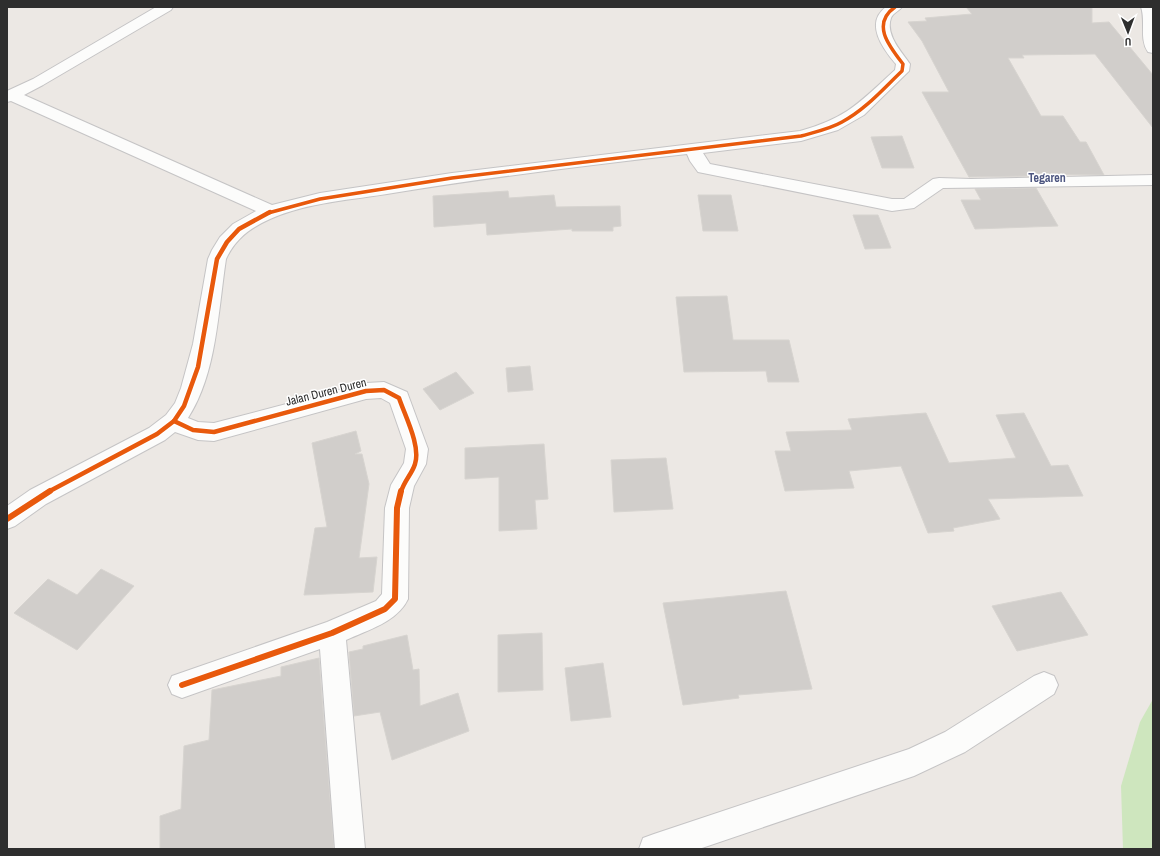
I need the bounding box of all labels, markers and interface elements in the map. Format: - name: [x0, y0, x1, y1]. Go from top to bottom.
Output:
- north arrow: [1108, 12, 1148, 52]
- text: U: [1125, 35, 1132, 49]
- district label: Tegaren: [1028, 170, 1066, 186]
- street label: Jalan Duren Duren: [284, 374, 368, 410]

